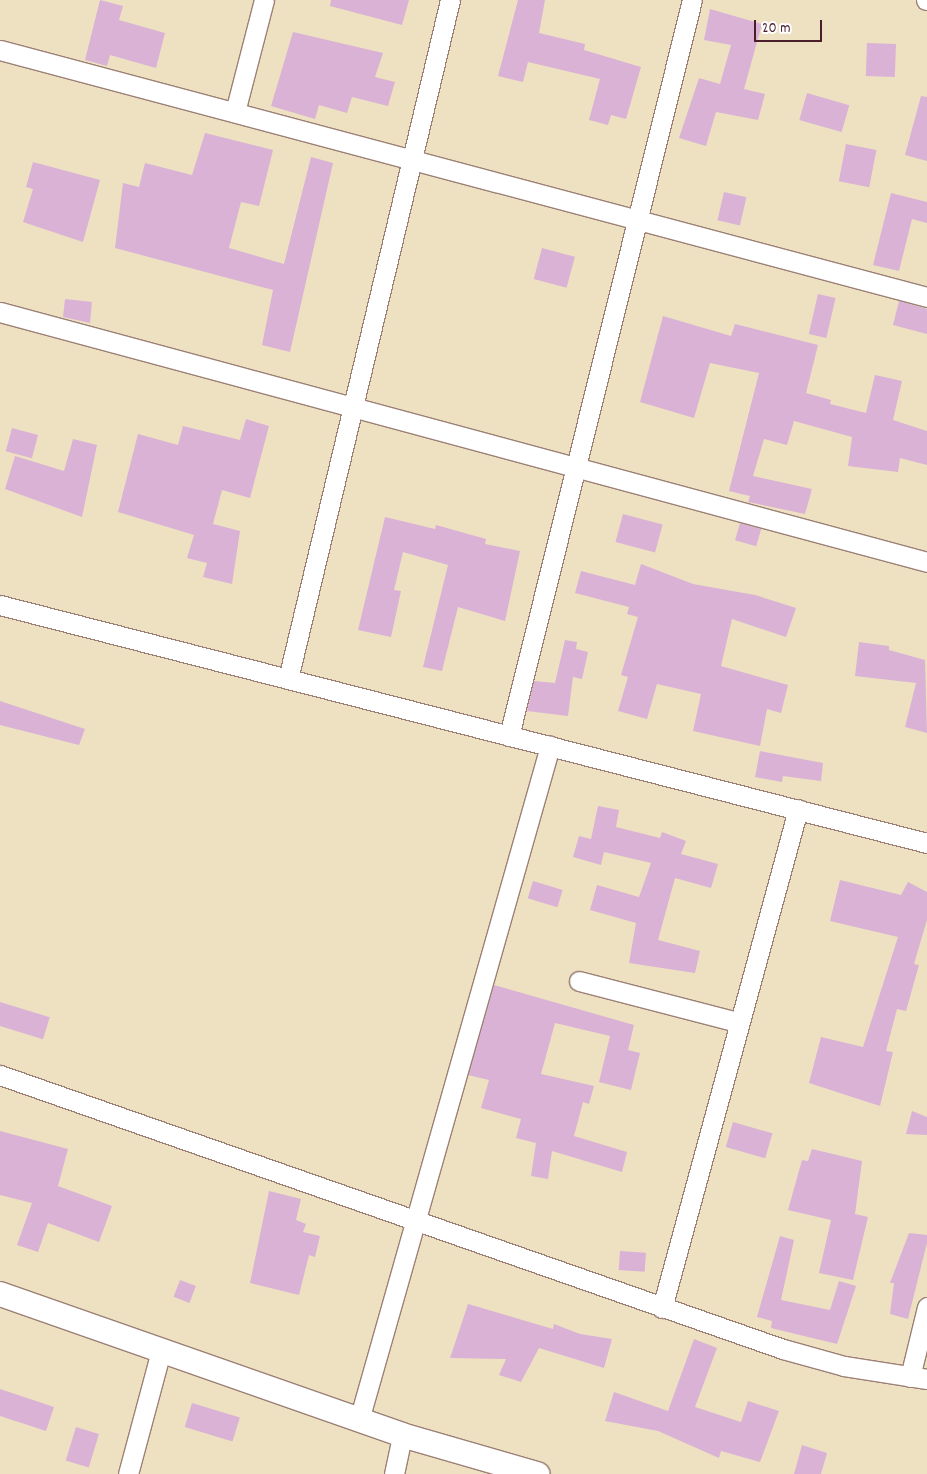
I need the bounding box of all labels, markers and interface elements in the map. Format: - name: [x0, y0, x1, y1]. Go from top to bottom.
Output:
- scale bar: [757, 10, 824, 42]
- text: 20 m: [762, 18, 790, 40]

